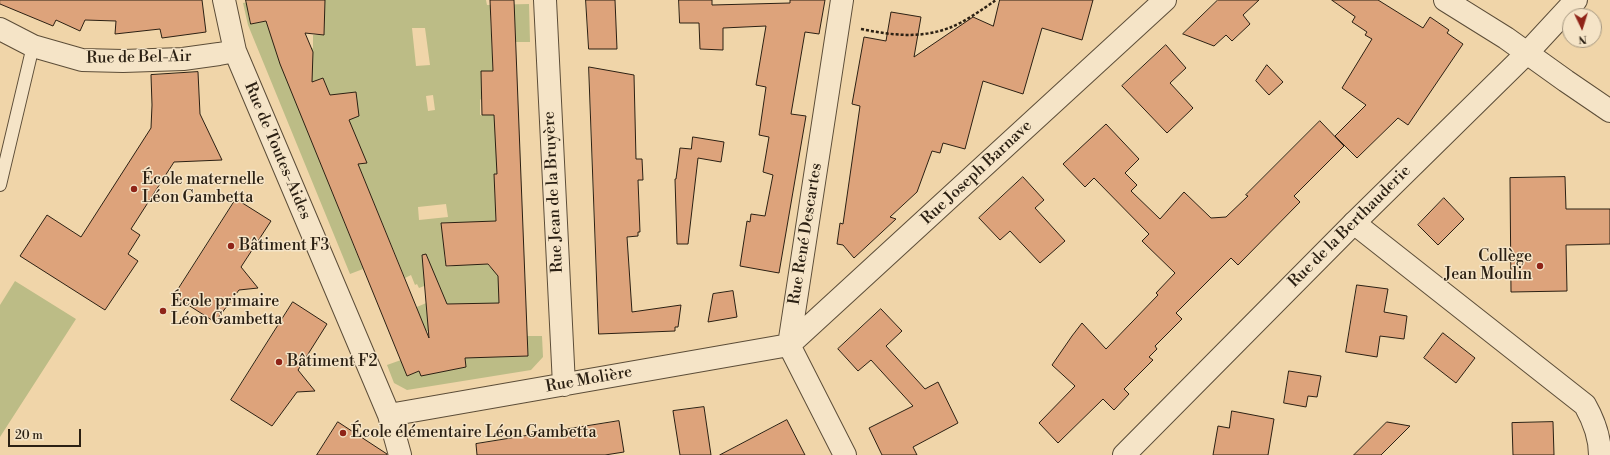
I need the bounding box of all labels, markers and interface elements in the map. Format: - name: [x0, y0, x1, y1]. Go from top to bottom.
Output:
- north arrow: [1562, 8, 1602, 48]
- text: N: [1578, 32, 1588, 46]
- street label: Rue de Bel-Air: [86, 47, 192, 69]
- street label: Rue de Toutes-Aides: [239, 80, 315, 222]
- street label: Rue Jean de la Bruyère: [540, 111, 568, 273]
- street label: Rue Joseph Barnave: [918, 117, 1036, 229]
- street label: Rue René Descartes: [785, 162, 827, 306]
- street label: Rue de la Berthauderie: [1285, 162, 1415, 292]
- place label: École maternelle Léon Gambetta: [142, 170, 264, 208]
- marker: École maternelle Léon Gambetta: [129, 184, 139, 194]
- place label: Bâtiment F3: [239, 236, 329, 256]
- marker: Bâtiment F3: [226, 241, 236, 251]
- place label: Collège Jean Moulin: [1444, 247, 1532, 285]
- marker: Collège Jean Moulin: [1535, 261, 1545, 271]
- place label: École primaire Léon Gambetta: [171, 292, 282, 330]
- marker: École primaire Léon Gambetta: [158, 306, 168, 316]
- place label: Bâtiment F2: [287, 352, 378, 372]
- marker: Bâtiment F2: [274, 357, 284, 367]
- street label: Rue Molière: [544, 363, 634, 397]
- scale bar: [10, 421, 83, 447]
- place label: École élémentaire Léon Gambetta: [351, 423, 597, 443]
- text: 20 m: [15, 428, 43, 443]
- marker: École élémentaire Léon Gambetta: [338, 428, 348, 438]

